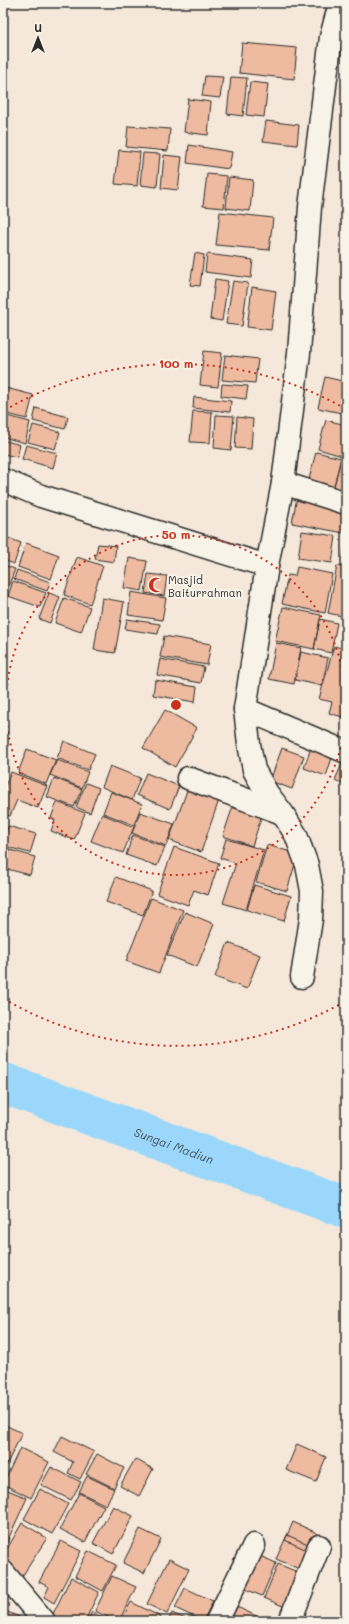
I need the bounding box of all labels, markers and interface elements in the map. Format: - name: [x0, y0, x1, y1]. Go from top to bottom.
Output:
- north arrow: [18, 18, 58, 58]
- text: U: [34, 20, 42, 35]
- text: 100 m: [159, 355, 193, 371]
- text: 50 m: [162, 526, 190, 542]
- place label: Masjid Baiturrahman: [168, 572, 242, 600]
- mosque icon: Masjid Baiturrahman: [147, 576, 165, 594]
- centre of rings: [169, 698, 183, 712]
- water label: Sungai Madiun: [132, 1123, 216, 1167]

